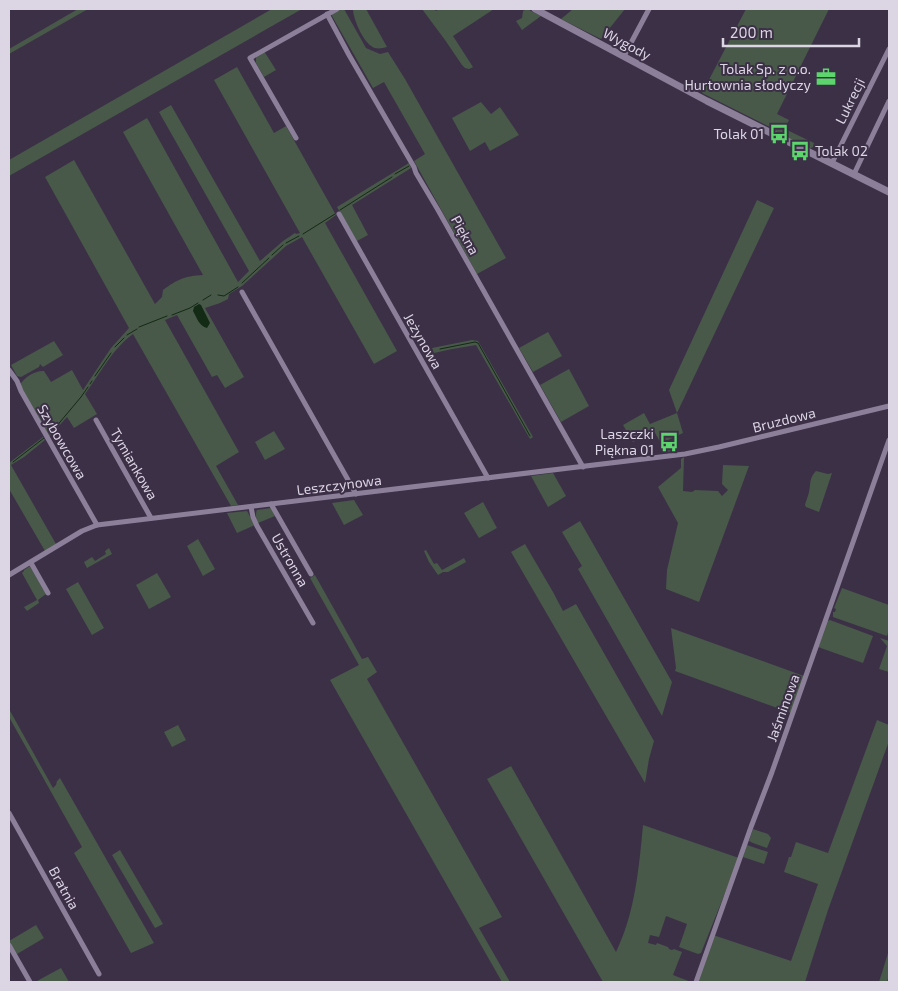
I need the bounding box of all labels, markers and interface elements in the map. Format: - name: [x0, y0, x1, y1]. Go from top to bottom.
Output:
- scale bar: [723, 15, 859, 47]
- text: 200 m: [730, 23, 773, 41]
- street label: Wygody: [600, 24, 655, 63]
- place label: Tolak Sp. z o.o. Hurtownia słodyczy: [684, 60, 812, 93]
- office icon: Tolak Sp. z o.o. Hurtownia słodyczy: [815, 66, 837, 88]
- street label: Lukrecji: [831, 75, 868, 127]
- bus stop icon: Tolak 01: [768, 123, 790, 145]
- place label: Tolak 01: [714, 125, 764, 142]
- bus stop icon: Tolak 02: [789, 140, 811, 162]
- place label: Tolak 02: [815, 142, 868, 159]
- street label: Piękna: [448, 212, 483, 257]
- street label: Jeżynowa: [401, 310, 446, 372]
- street label: Szybowcowa: [34, 401, 91, 482]
- street label: Bruzdowa: [751, 403, 817, 436]
- street label: Tymiankowa: [107, 425, 162, 503]
- place label: Laszczki Piękna 01: [595, 425, 654, 458]
- bus stop icon: Laszczki Piękna 01: [658, 431, 680, 453]
- street label: Leszczynowa: [295, 471, 382, 498]
- street label: Ustronna: [268, 530, 313, 590]
- street label: Jaśminowa: [762, 672, 803, 744]
- street label: Bratnia: [46, 863, 83, 912]

